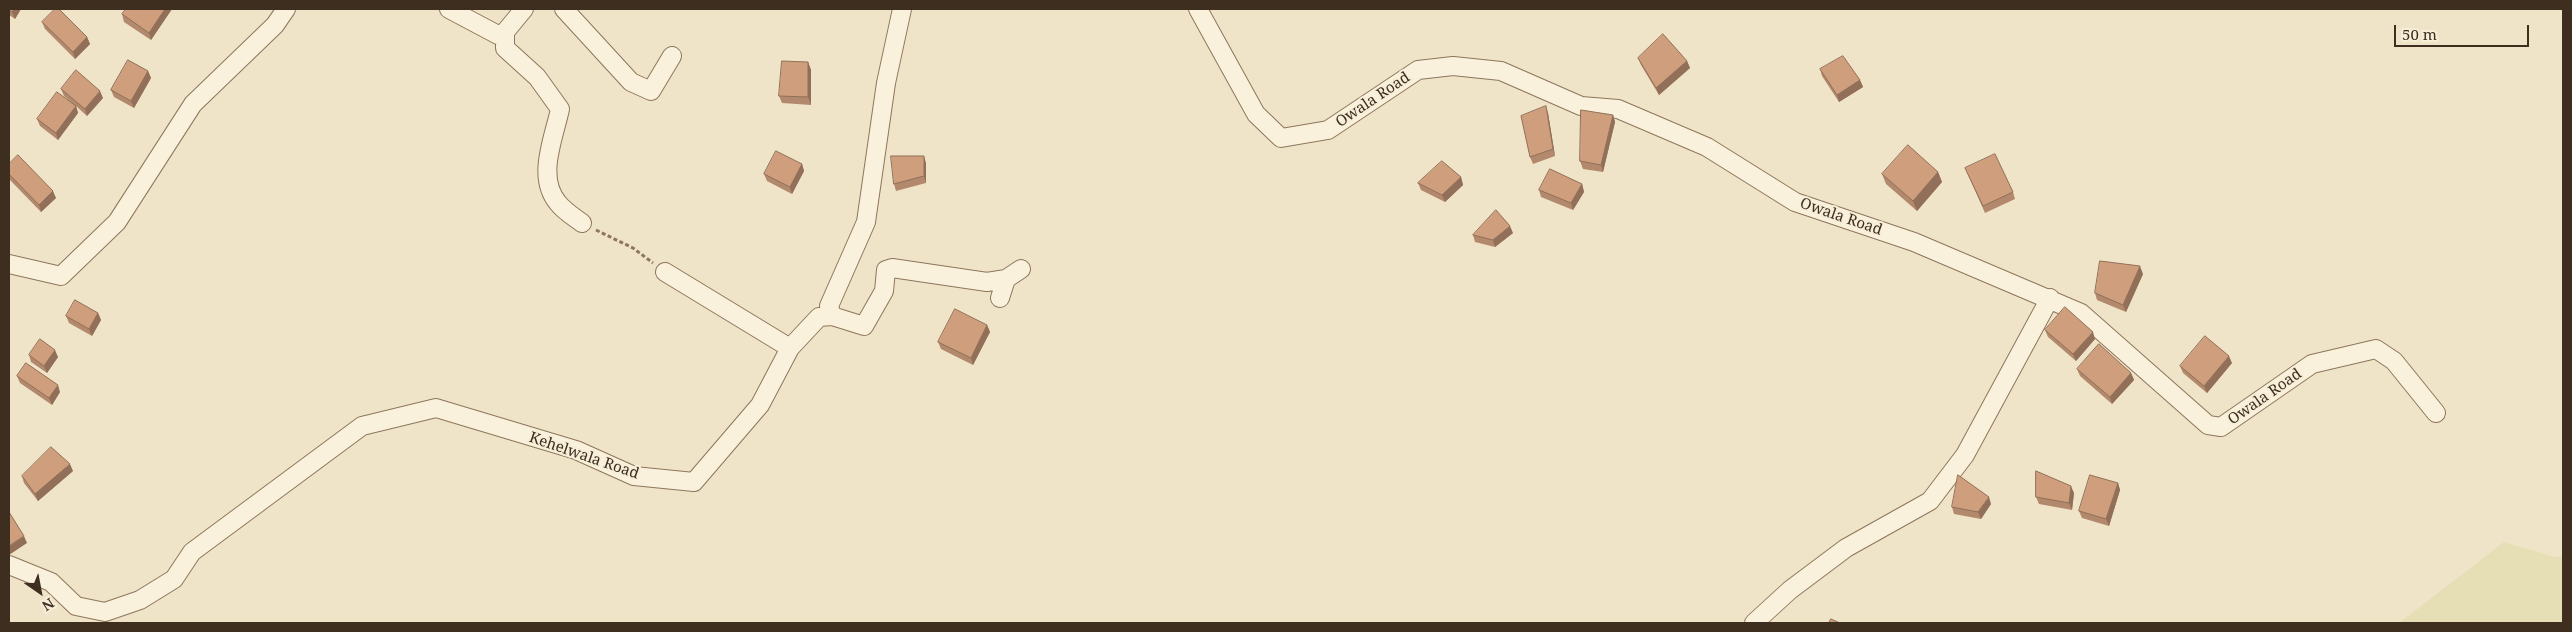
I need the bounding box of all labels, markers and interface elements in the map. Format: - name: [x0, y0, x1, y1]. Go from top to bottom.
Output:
- scale bar: [2397, 15, 2532, 47]
- text: 50 m: [2402, 24, 2437, 44]
- street label: Owala Road: [1332, 69, 1414, 131]
- street label: Owala Road: [1798, 195, 1884, 239]
- street label: Owala Road: [2225, 365, 2305, 429]
- street label: Kehelwala Road: [527, 429, 641, 483]
- north arrow: [15, 567, 65, 617]
- text: N: [39, 594, 58, 616]

